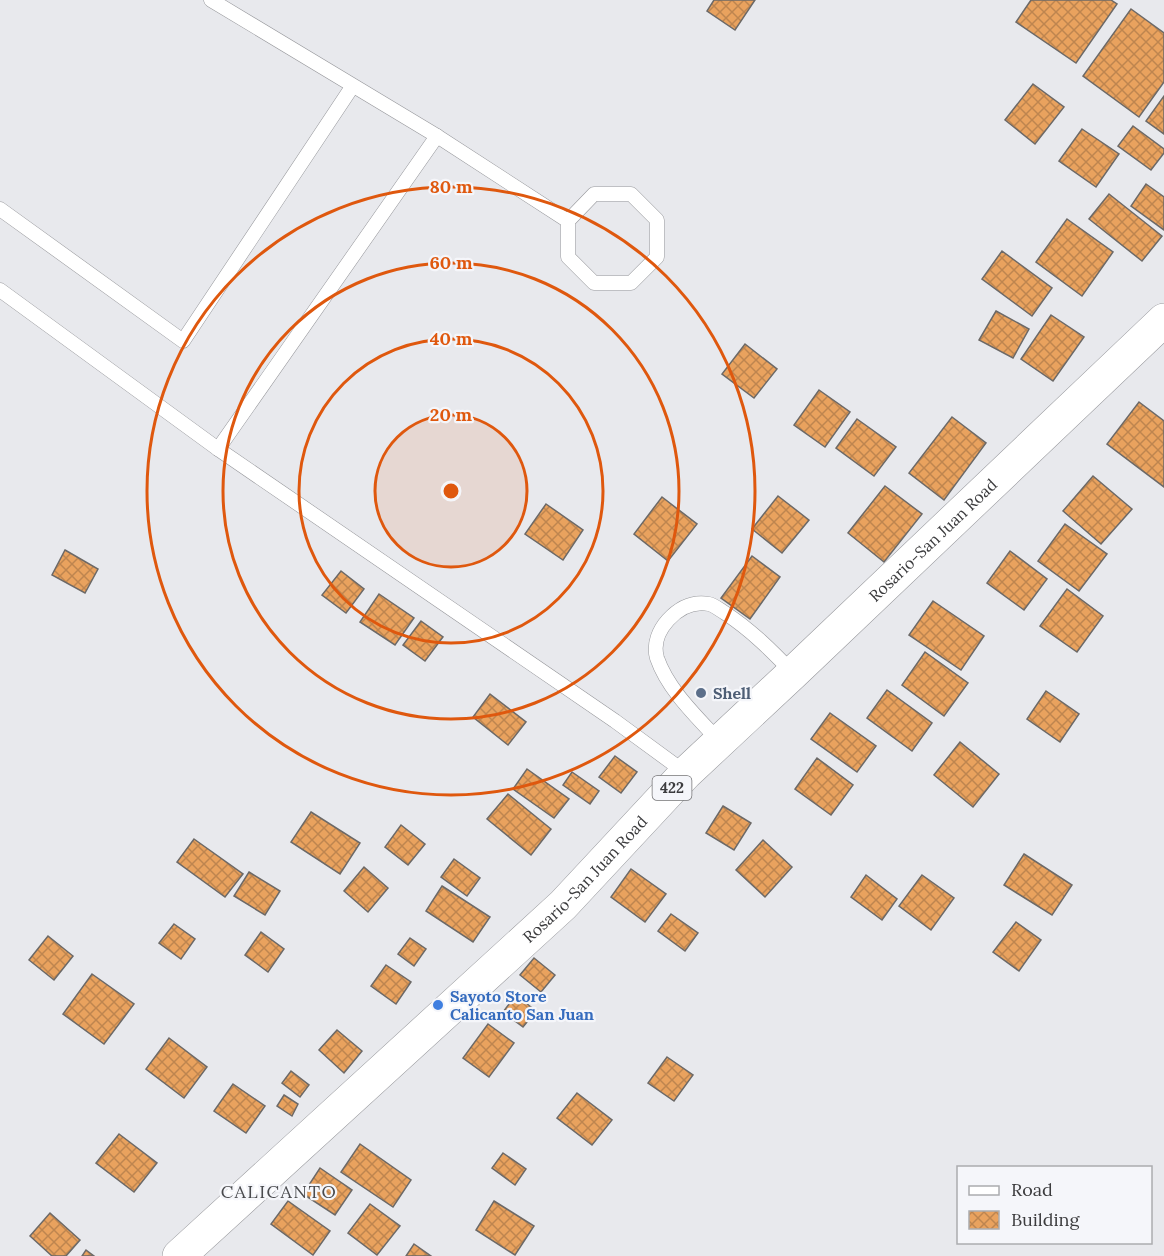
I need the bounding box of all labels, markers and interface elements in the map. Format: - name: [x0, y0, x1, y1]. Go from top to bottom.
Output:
- text: 80 m: [429, 175, 473, 198]
- text: 60 m: [429, 251, 473, 274]
- text: 40 m: [430, 327, 473, 350]
- text: 20 m: [430, 403, 473, 426]
- street label: Rosario-San Juan Road: [864, 474, 1001, 606]
- centre of rings: [441, 481, 461, 501]
- place label: Shell: [713, 683, 751, 703]
- marker: Shell: [694, 686, 708, 700]
- road number: 422: [652, 776, 692, 800]
- street label: Rosario-San Juan Road: [519, 811, 651, 947]
- place label: Sayoto Store Calicanto San Juan: [450, 986, 594, 1024]
- marker: Sayoto Store Calicanto San Juan: [431, 998, 445, 1012]
- legend: [957, 1166, 1152, 1244]
- text: Road: [1011, 1178, 1053, 1201]
- district label: CALICANTO: [221, 1180, 337, 1203]
- text: Building: [1011, 1208, 1081, 1231]

